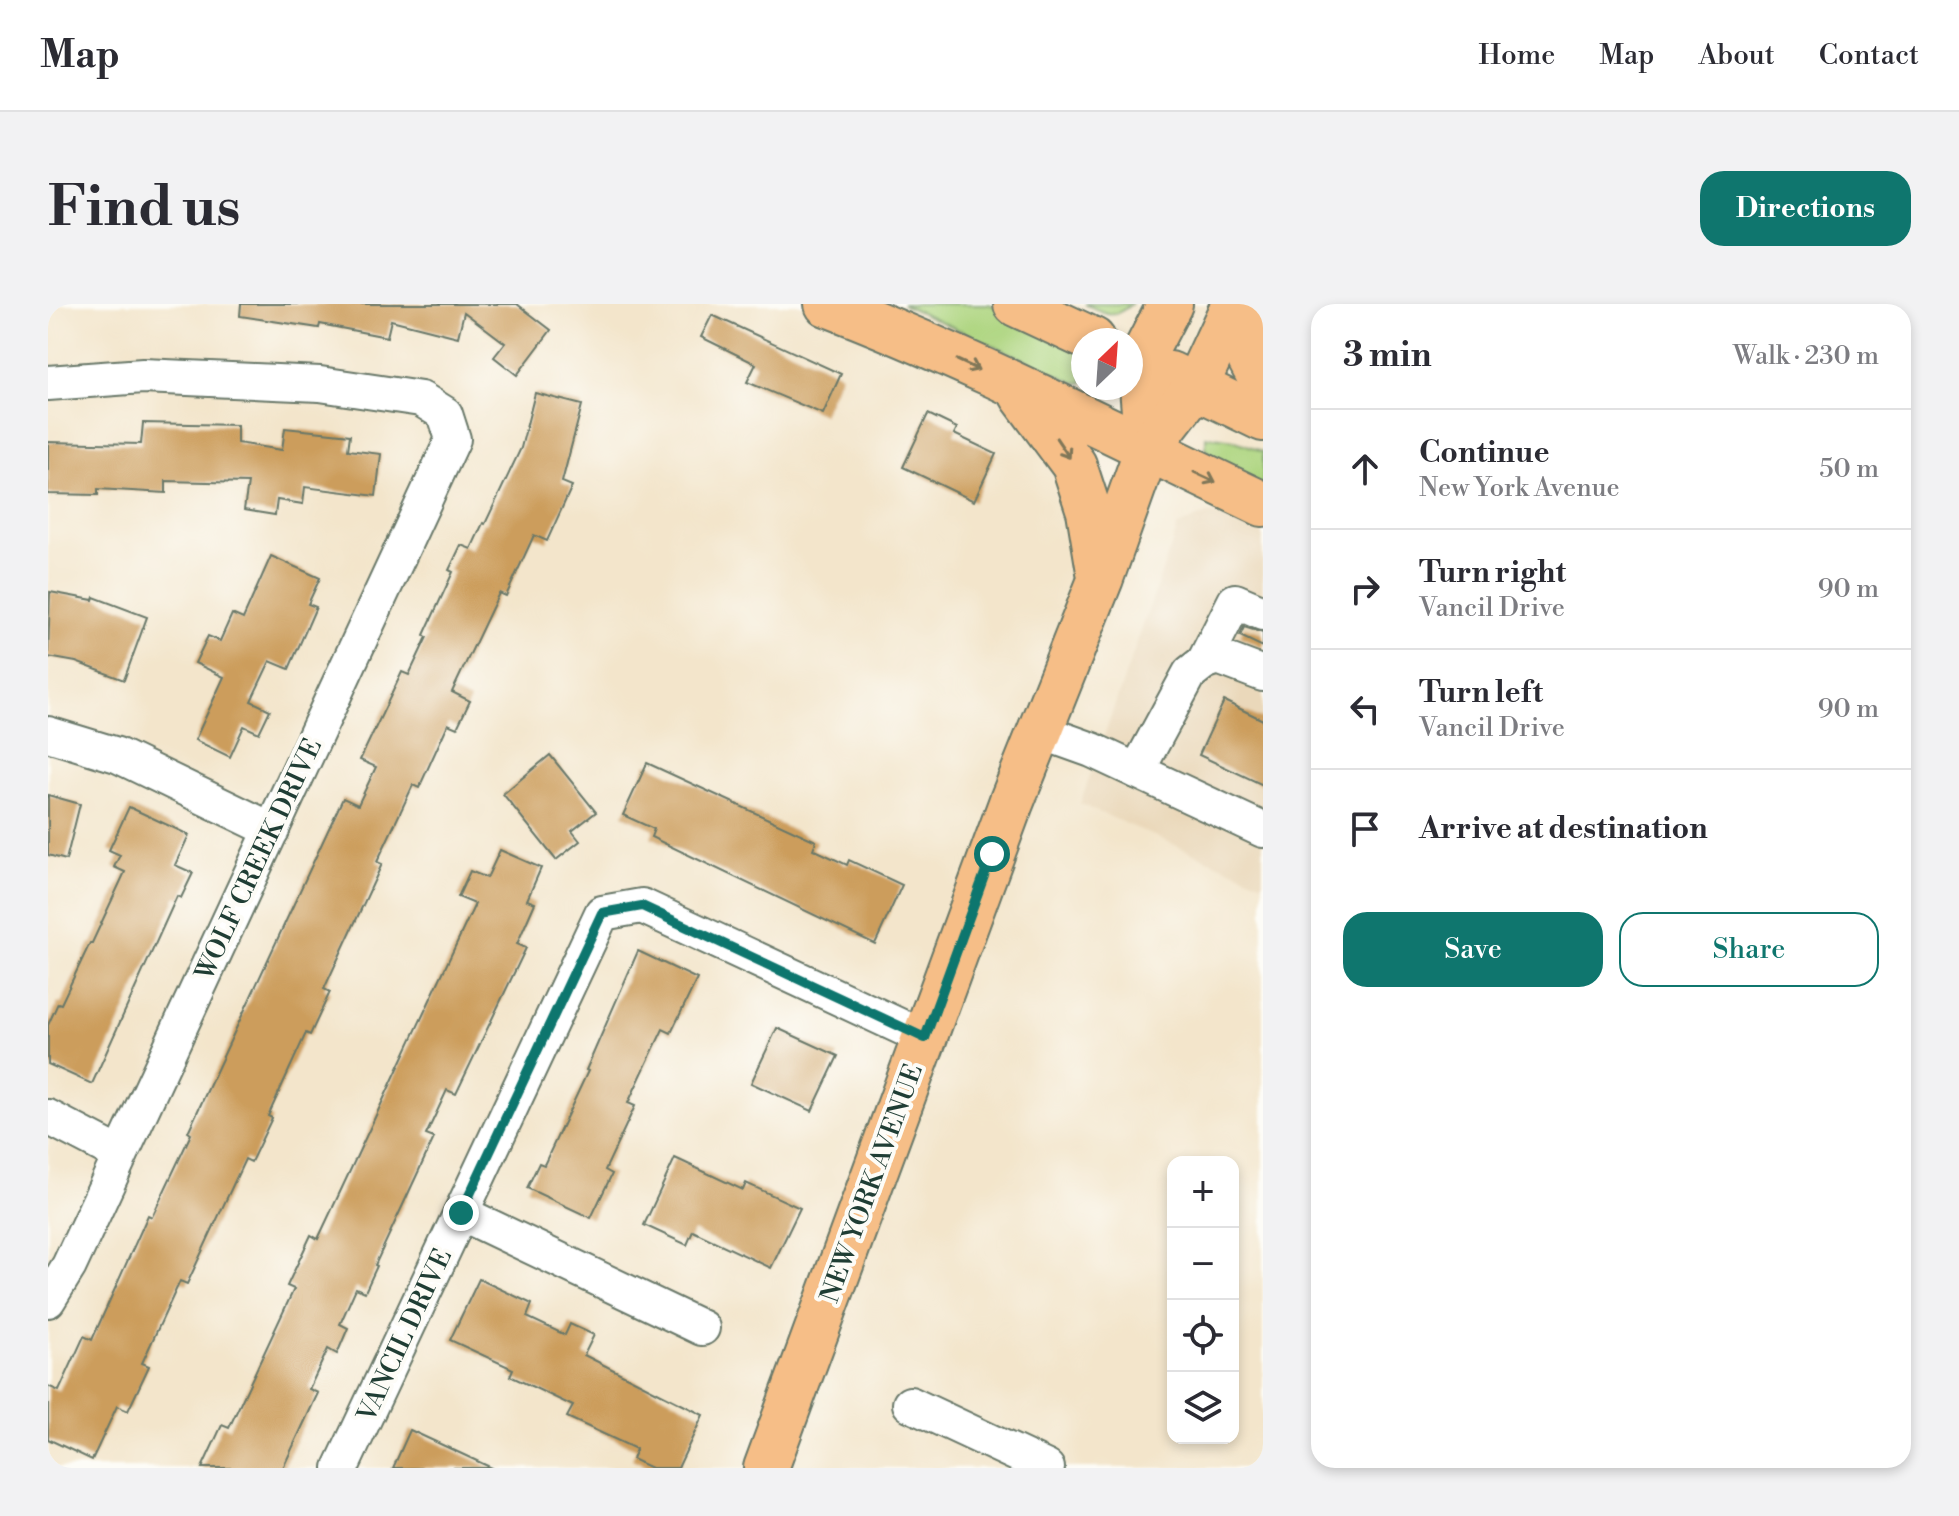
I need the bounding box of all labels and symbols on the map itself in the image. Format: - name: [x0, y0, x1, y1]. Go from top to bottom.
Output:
- north arrow: [1071, 328, 1143, 400]
- one-way arrow: [955, 358, 980, 373]
- one-way arrow: [1055, 437, 1071, 459]
- one-way arrow: [1193, 470, 1217, 485]
- street label: WOLF CREEK DRIVE: [188, 733, 329, 986]
- route start: [974, 836, 1010, 872]
- street label: NEW YORK AVENUE: [814, 1060, 930, 1307]
- route end: [443, 1195, 479, 1231]
- street label: VANCIL DRIVE: [350, 1244, 459, 1428]

